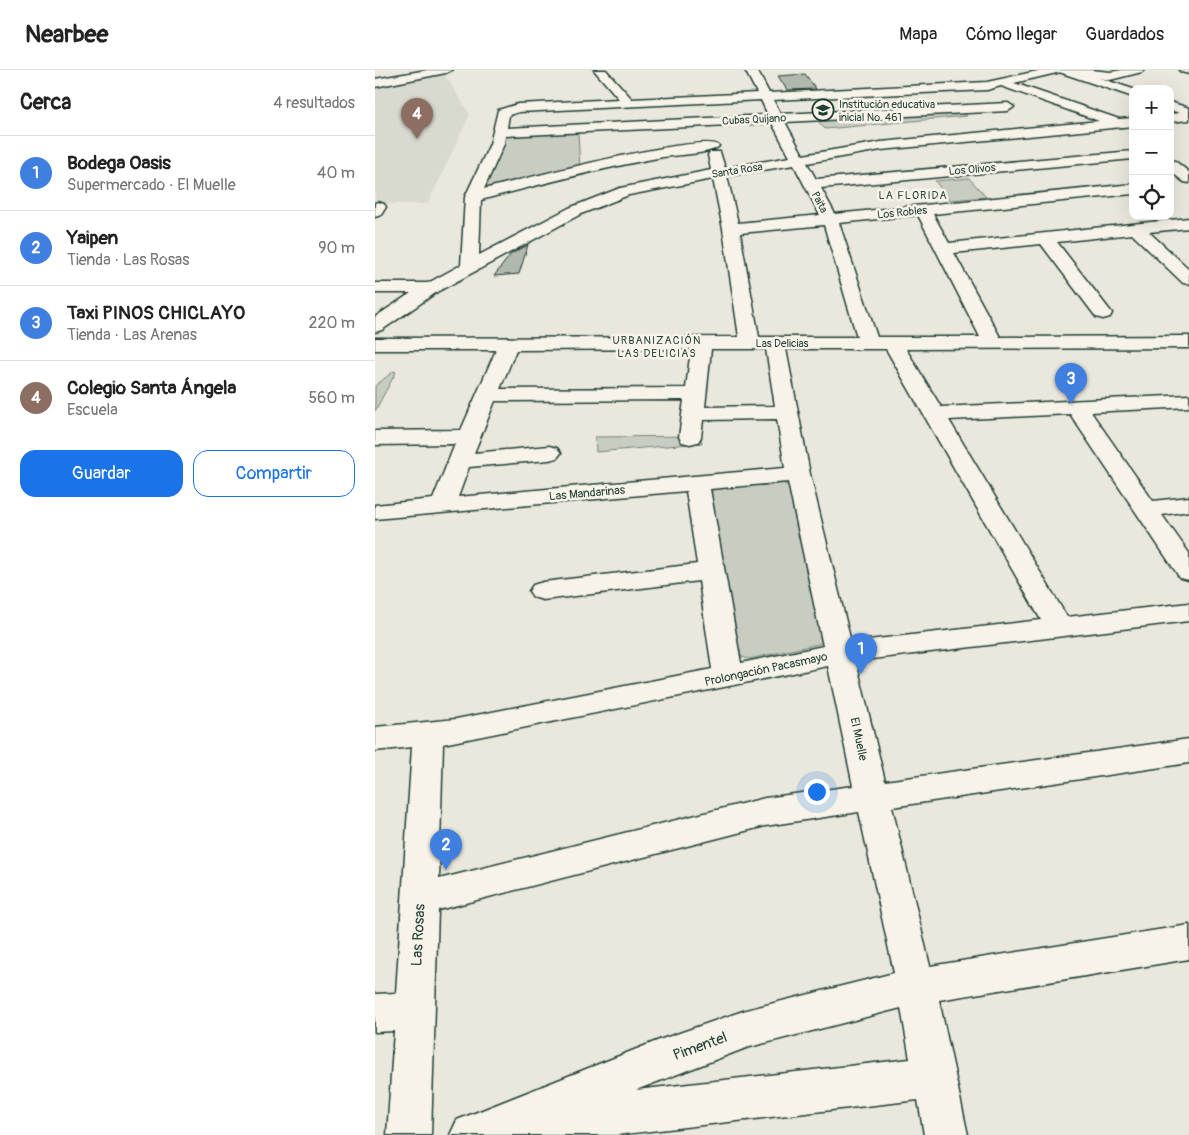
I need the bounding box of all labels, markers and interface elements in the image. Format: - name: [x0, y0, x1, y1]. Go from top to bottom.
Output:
- text: Nearbee: [25, 20, 108, 49]
- text: Mapa: [899, 23, 937, 46]
- text: Cómo llegar: [965, 23, 1057, 46]
- text: Guardados: [1085, 23, 1164, 46]
- map controls: [1129, 85, 1174, 220]
- button: +: [1129, 85, 1174, 130]
- text: Cerca: [20, 89, 71, 116]
- text: 4 resultados: [273, 93, 355, 113]
- pin: 4: [401, 98, 433, 139]
- school or university icon: Institución educativa inicial No. 461: [811, 98, 835, 122]
- place label: Institución educativa inicial No. 461: [839, 98, 935, 124]
- street label: Cubas Quijano: [722, 111, 787, 128]
- button: −: [1129, 130, 1174, 175]
- text: Bodega Oasis: [67, 151, 171, 175]
- street label: Santa Rosa: [711, 160, 764, 181]
- street label: Los Olivos: [948, 161, 996, 178]
- text: 1: [33, 163, 39, 183]
- text: 40 m: [317, 163, 355, 183]
- text: Supermercado · El Muelle: [67, 175, 236, 195]
- button: locate: [1129, 175, 1174, 220]
- street label: Paita: [809, 189, 831, 215]
- district label: LA FLORIDA: [878, 189, 948, 202]
- street label: Los Robles: [876, 203, 928, 222]
- text: Yaipen: [67, 226, 118, 250]
- text: 2: [32, 238, 40, 258]
- text: 90 m: [318, 238, 355, 258]
- text: Tienda · Las Rosas: [67, 250, 189, 270]
- text: Taxi PINOS CHICLAYO: [67, 301, 245, 325]
- text: 3: [32, 313, 40, 333]
- text: 220 m: [309, 313, 355, 333]
- text: Tienda · Las Arenas: [67, 325, 197, 345]
- district label: URBANIZACIÓN LAS DELICIAS: [613, 333, 701, 360]
- street label: Las Delicias: [755, 337, 809, 350]
- pin: 3: [1055, 363, 1087, 404]
- text: Colegio Santa Ángela: [67, 376, 236, 400]
- text: 4: [31, 388, 41, 408]
- text: 560 m: [308, 388, 355, 408]
- text: Escuela: [67, 400, 118, 420]
- button: Guardar: [20, 450, 183, 497]
- button: Compartir: [193, 450, 355, 497]
- street label: Las Mandarinas: [548, 483, 626, 504]
- pin: 1: [845, 633, 877, 674]
- street label: Prolongación Pacasmayo: [703, 649, 829, 690]
- street label: El Muelle: [847, 716, 870, 762]
- your location: [804, 779, 830, 805]
- pin: 2: [430, 829, 462, 870]
- street label: Las Rosas: [407, 903, 430, 967]
- street label: Pimentel: [670, 1028, 730, 1065]

